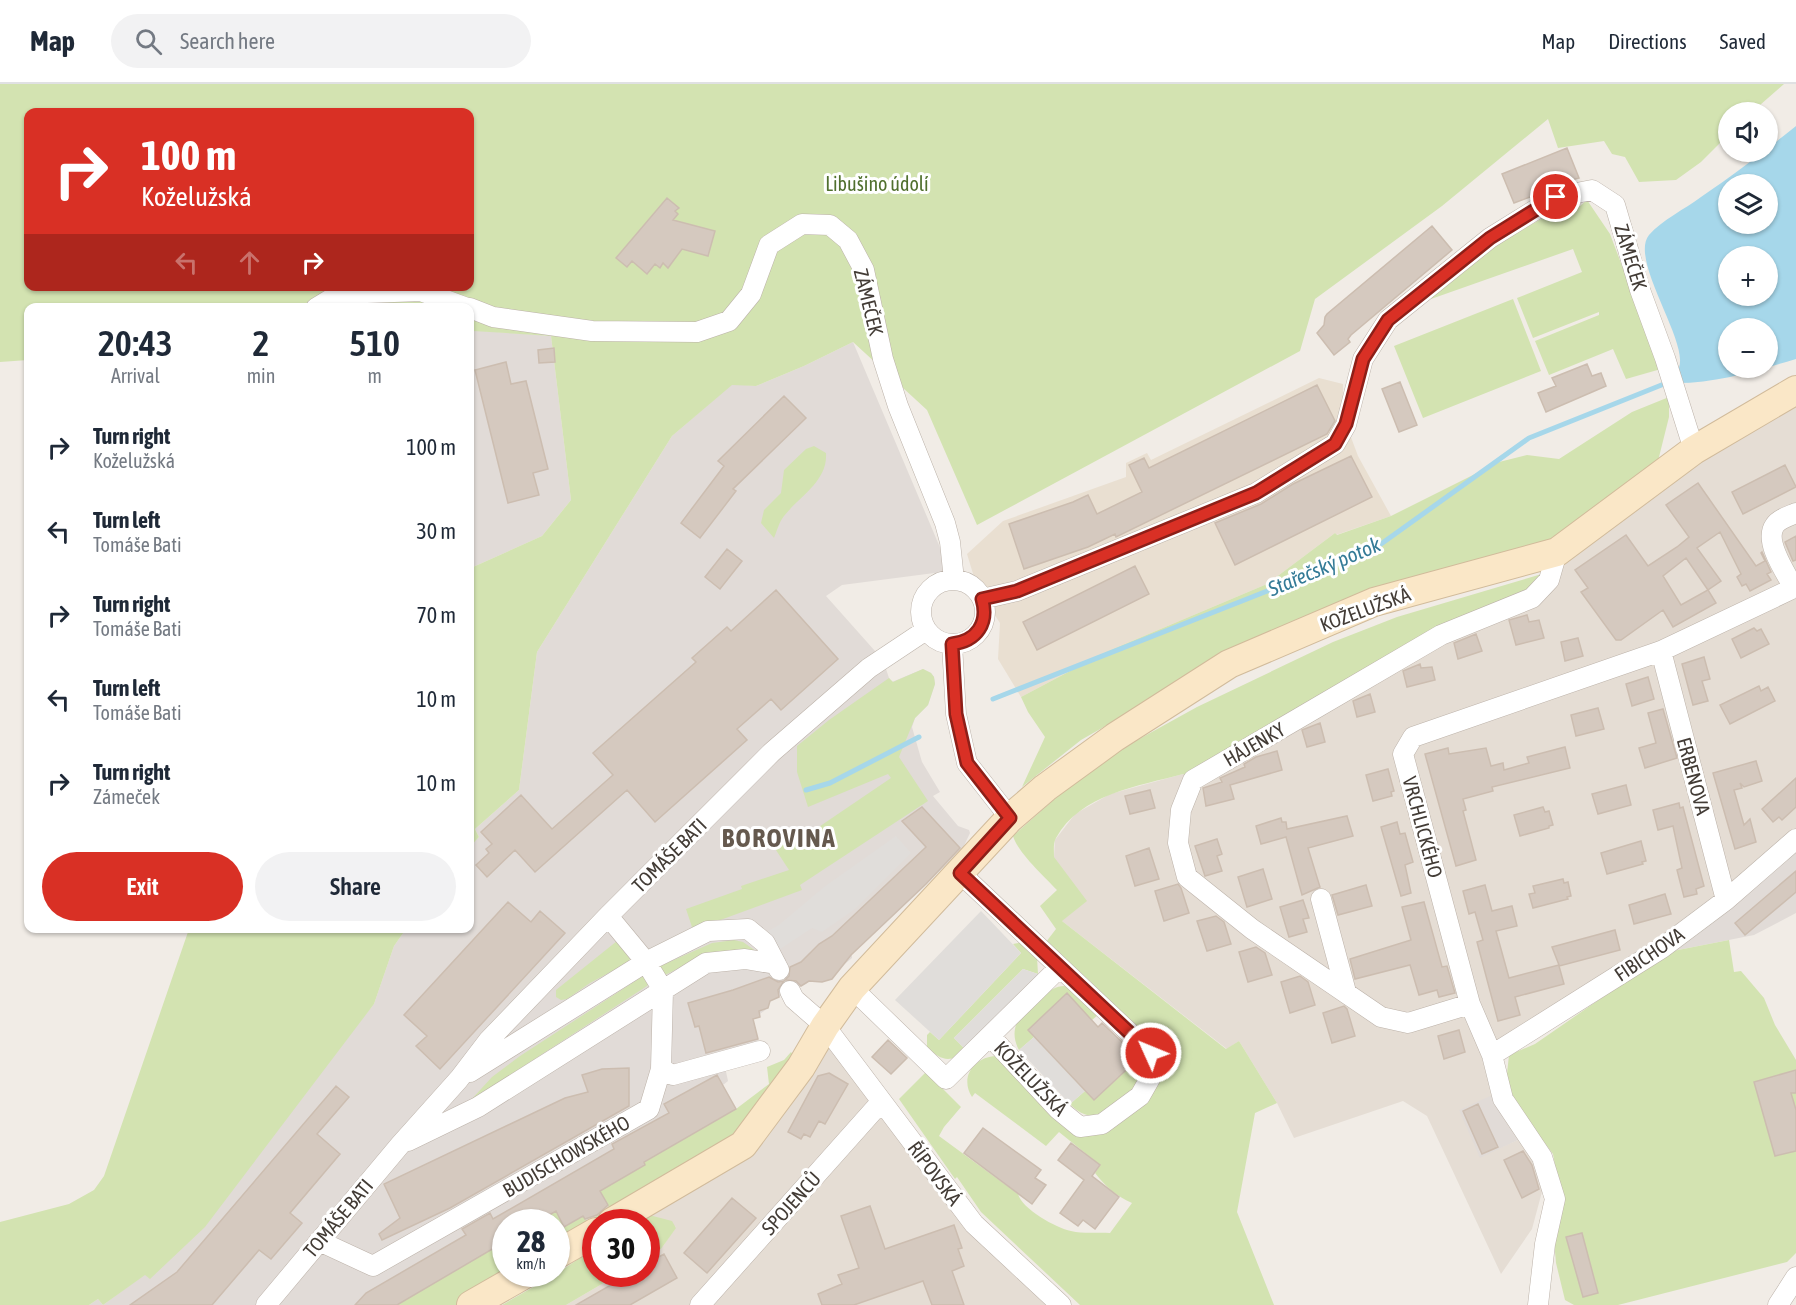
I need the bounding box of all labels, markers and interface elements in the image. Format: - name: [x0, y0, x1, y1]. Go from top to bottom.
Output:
- search box: [111, 14, 531, 68]
- text: Map: [30, 25, 75, 57]
- icon: search: [132, 25, 165, 58]
- text: Search here: [180, 28, 275, 54]
- text: Map: [1541, 29, 1575, 53]
- text: Directions: [1608, 29, 1687, 53]
- text: Saved: [1720, 29, 1766, 53]
- map controls: [1718, 102, 1778, 378]
- button: sound: [1718, 102, 1778, 162]
- text: 100 m: [141, 131, 236, 179]
- icon: right: [42, 132, 120, 210]
- pin: [1530, 171, 1581, 222]
- park label: Libušino údolí: [825, 172, 929, 195]
- button: layers: [1718, 174, 1778, 234]
- icon: arrive: [1539, 180, 1572, 213]
- text: Koželužská: [141, 181, 252, 212]
- street label: ZÁMEČEK: [1610, 221, 1652, 293]
- icon: left: [170, 246, 203, 279]
- icon: ahead: [233, 246, 266, 279]
- icon: right: [296, 246, 329, 279]
- button: +: [1718, 246, 1778, 306]
- street label: ZÁMEČEK: [850, 266, 888, 338]
- button: −: [1718, 318, 1778, 378]
- text: 20:43: [98, 322, 173, 364]
- text: 2: [253, 322, 269, 364]
- text: 510: [349, 322, 400, 364]
- text: Arrival: [111, 364, 160, 387]
- text: min: [247, 364, 275, 387]
- text: m: [367, 364, 382, 387]
- text: Turn right: [93, 423, 170, 449]
- icon: right: [42, 431, 75, 464]
- text: 100 m: [406, 434, 456, 460]
- text: Koželužská: [93, 449, 175, 472]
- text: Turn left: [93, 507, 160, 533]
- icon: left: [42, 515, 75, 548]
- text: 30 m: [416, 518, 456, 544]
- water label: Stařečský potok: [1263, 531, 1385, 601]
- text: Tomáše Bati: [93, 533, 182, 556]
- street label: KOŽELUŽSKÁ: [1317, 582, 1414, 636]
- text: Turn right: [93, 591, 170, 617]
- icon: right: [42, 599, 75, 632]
- text: 70 m: [416, 602, 456, 628]
- text: Tomáše Bati: [93, 617, 182, 640]
- text: Turn left: [93, 675, 160, 701]
- icon: left: [42, 683, 75, 716]
- text: 10 m: [416, 686, 456, 712]
- text: Tomáše Bati: [93, 701, 182, 724]
- street label: HÁJENKY: [1219, 717, 1289, 771]
- street label: ERBENOVA: [1673, 735, 1715, 817]
- text: Turn right: [93, 759, 170, 785]
- icon: right: [42, 767, 75, 800]
- text: 10 m: [416, 770, 456, 796]
- street label: VRCHLICKÉHO: [1398, 774, 1448, 880]
- text: Zámeček: [93, 785, 160, 808]
- street label: TOMÁŠE BATI: [627, 813, 711, 897]
- district label: BOROVINA: [722, 823, 836, 853]
- button: Exit: [42, 852, 243, 921]
- button: Share: [255, 852, 456, 921]
- street label: FIBICHOVA: [1610, 922, 1688, 986]
- position arrow: [1119, 1021, 1183, 1085]
- street label: KOŽELUŽSKÁ: [990, 1036, 1072, 1120]
- street label: BUDISCHOWSKÉHO: [498, 1110, 634, 1202]
- street label: ŘÍPOVSKÁ: [903, 1136, 967, 1210]
- street label: SPOJENCŮ: [757, 1167, 825, 1239]
- street label: TOMÁŠE BATI: [299, 1174, 377, 1262]
- speed limit sign: 30: [582, 1209, 660, 1287]
- text: 28: [517, 1224, 545, 1258]
- text: km/h: [516, 1255, 546, 1272]

